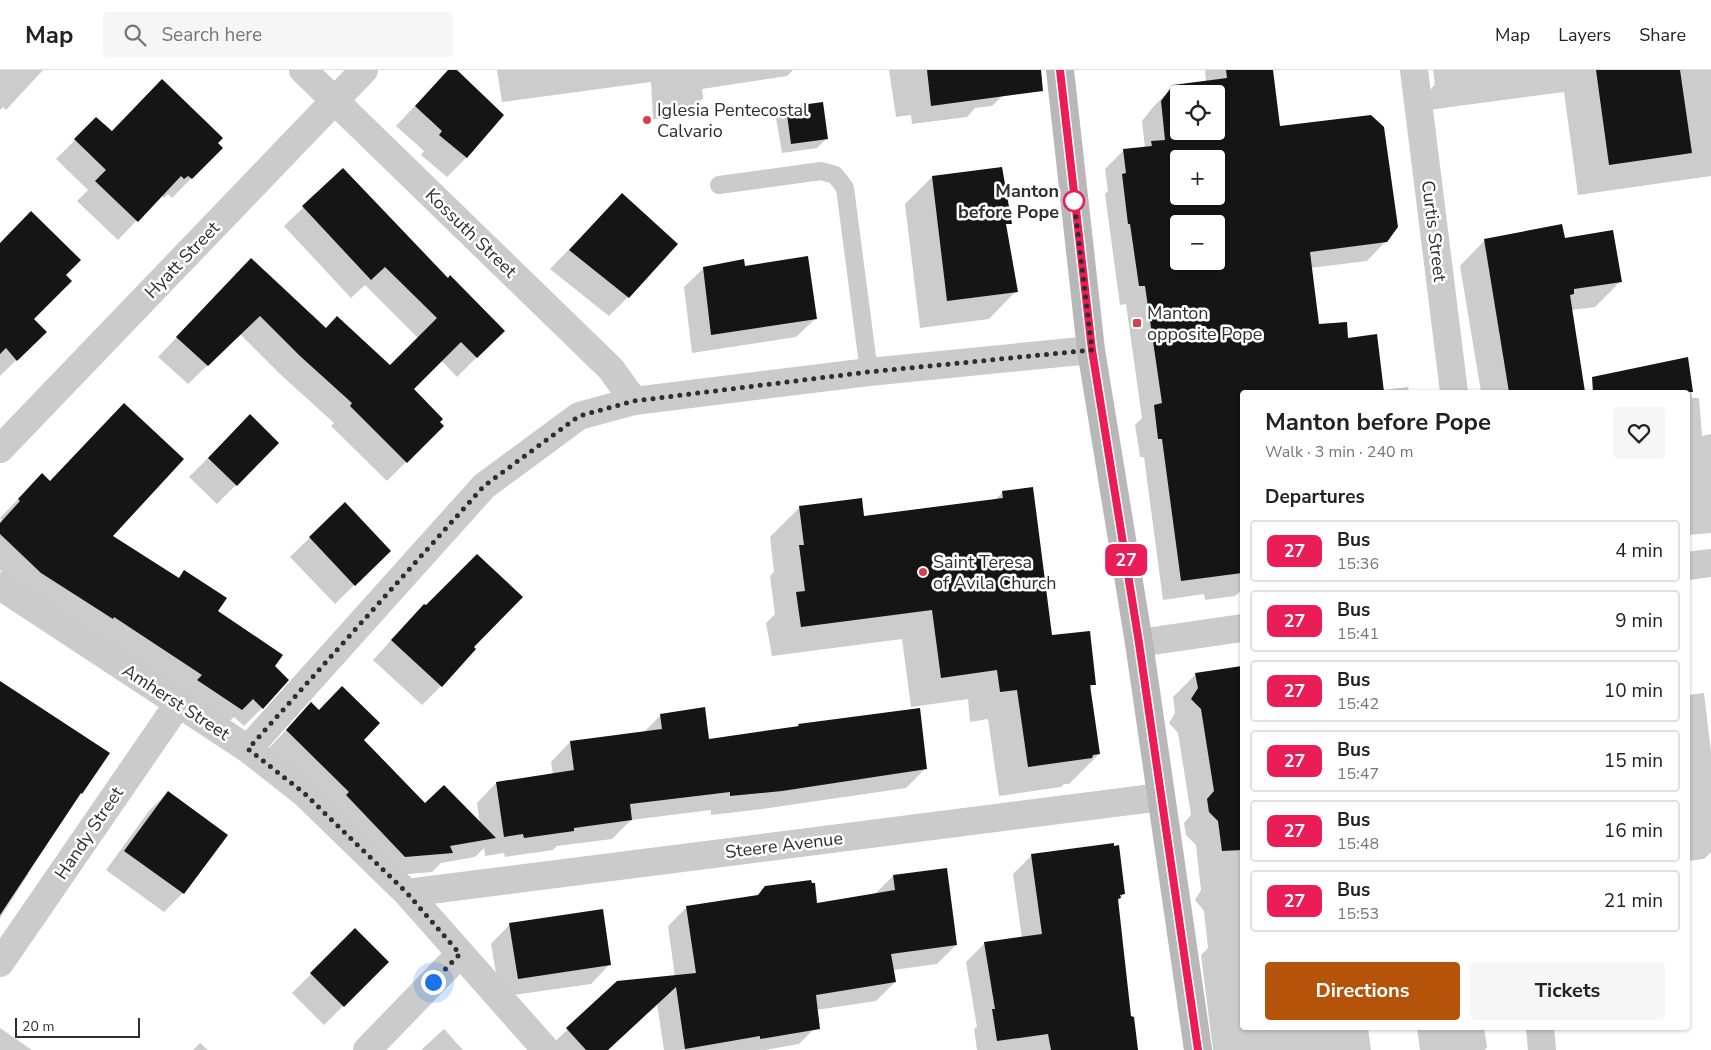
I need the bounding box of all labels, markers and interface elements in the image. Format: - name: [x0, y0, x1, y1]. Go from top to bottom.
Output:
- search box: [103, 12, 453, 57]
- text: Map: [25, 19, 73, 51]
- icon: search: [121, 21, 149, 49]
- text: Search here: [161, 22, 262, 48]
- text: Map: [1495, 23, 1530, 47]
- text: Layers: [1558, 23, 1611, 47]
- text: Share: [1639, 23, 1686, 47]
- map controls: [1170, 85, 1225, 270]
- button: locate: [1170, 85, 1225, 140]
- place label: Iglesia Pentecostal Calvario: [657, 98, 809, 143]
- marker: Iglesia Pentecostal Calvario: [641, 114, 653, 126]
- button: +: [1170, 150, 1225, 205]
- place label: Manton before Pope: [958, 179, 1059, 224]
- street label: Curtis Street: [1416, 179, 1452, 284]
- street label: Kossuth Street: [420, 183, 523, 283]
- marker: Manton before Pope: [1063, 190, 1085, 212]
- button: −: [1170, 215, 1225, 270]
- street label: Hyatt Street: [139, 216, 225, 304]
- place label: Manton opposite Pope: [1147, 301, 1262, 346]
- marker: Manton opposite Pope: [1131, 317, 1143, 329]
- text: Manton before Pope: [1265, 406, 1491, 438]
- button: heart: [1613, 407, 1665, 459]
- text: Walk · 3 min · 240 m: [1265, 441, 1413, 463]
- text: Departures: [1265, 484, 1365, 510]
- text: Bus: [1337, 527, 1370, 553]
- text: 4 min: [1615, 538, 1663, 564]
- text: 27: [1284, 539, 1305, 563]
- line badge: 27: [1104, 544, 1148, 576]
- text: 27: [1115, 548, 1137, 572]
- place label: Saint Teresa of Avila Church: [933, 550, 1056, 595]
- text: 15:36: [1337, 553, 1379, 575]
- marker: Saint Teresa of Avila Church: [917, 566, 929, 578]
- text: Bus: [1337, 597, 1370, 623]
- text: 9 min: [1615, 608, 1663, 634]
- text: 27: [1284, 609, 1305, 633]
- text: 15:41: [1337, 623, 1379, 645]
- street label: Amherst Street: [118, 658, 235, 746]
- text: Bus: [1337, 667, 1370, 693]
- text: 10 min: [1604, 678, 1663, 704]
- text: 27: [1284, 679, 1305, 703]
- text: 15:42: [1337, 693, 1379, 715]
- text: Bus: [1337, 737, 1370, 763]
- text: 15 min: [1604, 748, 1663, 774]
- text: 27: [1284, 749, 1305, 773]
- text: 15:47: [1337, 763, 1379, 785]
- street label: Handy Street: [49, 781, 129, 884]
- text: Bus: [1337, 807, 1370, 833]
- text: 16 min: [1604, 818, 1663, 844]
- text: 27: [1284, 819, 1305, 843]
- street label: Steere Avenue: [724, 826, 844, 864]
- text: 15:48: [1337, 833, 1379, 855]
- text: Bus: [1337, 877, 1370, 903]
- text: 21 min: [1604, 888, 1663, 914]
- text: 27: [1284, 889, 1305, 913]
- text: 15:53: [1337, 903, 1379, 925]
- button: Directions: [1265, 962, 1460, 1020]
- button: Tickets: [1470, 962, 1665, 1020]
- your location: [421, 970, 446, 995]
- scale bar: [15, 1015, 140, 1038]
- text: 20 m: [22, 1017, 54, 1036]

